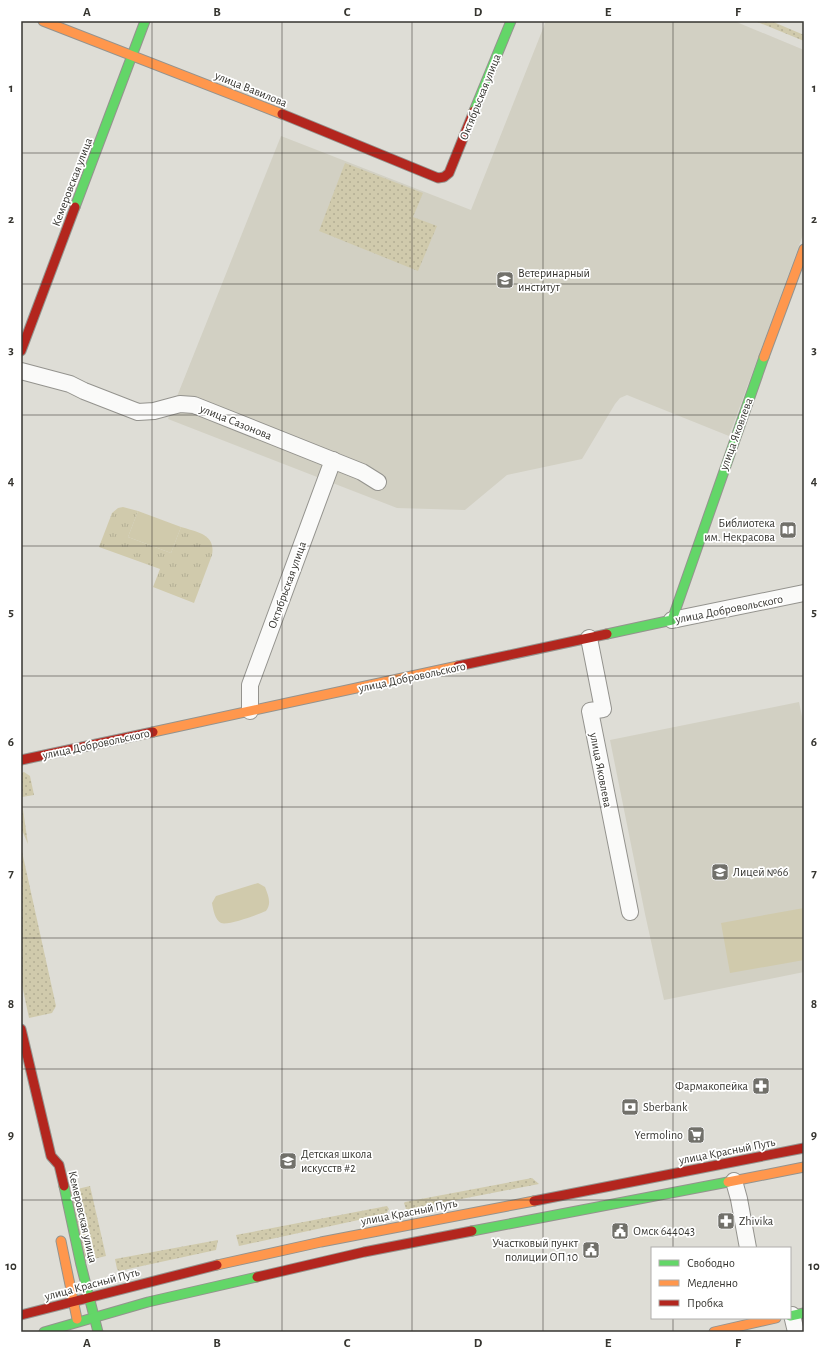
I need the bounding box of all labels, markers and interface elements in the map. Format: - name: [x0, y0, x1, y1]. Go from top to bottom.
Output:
- text: A: [83, 6, 91, 19]
- text: B: [213, 6, 221, 19]
- text: C: [344, 6, 351, 19]
- text: D: [474, 6, 483, 19]
- text: E: [605, 6, 612, 19]
- text: F: [735, 6, 742, 19]
- street label: Октябрьская улица: [457, 52, 504, 142]
- street label: улица Вавилова: [212, 69, 289, 110]
- text: 1: [9, 82, 13, 95]
- text: 1: [812, 82, 816, 95]
- street label: Кемеровская улица: [50, 136, 96, 228]
- text: 2: [8, 213, 14, 226]
- text: 2: [811, 213, 817, 226]
- place label: Ветеринарный институт: [518, 267, 590, 294]
- school or university icon: Ветеринарный институт: [495, 270, 515, 290]
- text: 3: [8, 344, 14, 357]
- text: 3: [811, 344, 817, 357]
- street label: улица Яковлева: [717, 396, 756, 473]
- street label: улица Сазонова: [197, 402, 274, 443]
- text: 4: [8, 475, 15, 488]
- text: 4: [811, 475, 818, 488]
- place label: Библиотека им. Некрасова: [704, 517, 776, 543]
- library icon: Библиотека им. Некрасова: [778, 520, 798, 540]
- street label: Октябрьская улица: [266, 539, 309, 631]
- street label: улица Добровольского: [673, 593, 784, 626]
- text: 5: [8, 606, 14, 619]
- text: 5: [811, 606, 817, 619]
- street label: улица Добровольского: [356, 660, 467, 695]
- street label: улица Добровольского: [40, 727, 151, 762]
- street label: улица Яковлева: [587, 731, 614, 809]
- text: 6: [8, 736, 14, 749]
- text: 6: [811, 736, 817, 749]
- school or university icon: Лицей №66: [710, 862, 730, 882]
- place label: Лицей №66: [733, 866, 789, 878]
- text: 7: [8, 867, 14, 880]
- text: 7: [811, 867, 817, 880]
- text: 8: [8, 998, 14, 1011]
- text: 8: [811, 998, 817, 1011]
- pharmacy icon: Фармакопейка: [751, 1076, 771, 1096]
- place label: Фармакопейка: [675, 1080, 749, 1092]
- bank icon: Sberbank: [620, 1097, 640, 1117]
- place label: Sberbank: [643, 1101, 688, 1113]
- supermarket icon: Yermolino: [686, 1125, 706, 1145]
- text: 9: [8, 1129, 14, 1142]
- place label: Yermolino: [635, 1129, 683, 1141]
- text: 9: [811, 1129, 817, 1142]
- street label: улица Красный Путь: [677, 1136, 776, 1167]
- place label: Детская школа искусств #2: [301, 1148, 372, 1175]
- school or university icon: Детская школа искусств #2: [278, 1151, 298, 1171]
- street label: Кемеровская улица: [66, 1170, 100, 1265]
- street label: улица Красный Путь: [359, 1197, 458, 1228]
- pharmacy icon: Zhivika: [716, 1211, 736, 1231]
- place label: Zhivika: [739, 1215, 774, 1227]
- public building icon: Омск 644043: [610, 1221, 630, 1241]
- place label: Омск 644043: [633, 1225, 695, 1237]
- place label: Участковый пункт полиции ОП 10: [492, 1237, 579, 1263]
- public building icon: Участковый пункт полиции ОП 10: [581, 1240, 601, 1260]
- legend: [651, 1247, 791, 1319]
- text: Свободно: [687, 1257, 735, 1269]
- text: 10: [5, 1260, 17, 1273]
- text: 10: [808, 1260, 820, 1273]
- street label: улица Красный Путь: [42, 1266, 141, 1304]
- text: Медленно: [687, 1277, 738, 1289]
- text: Пробка: [687, 1297, 724, 1309]
- text: A: [83, 1337, 91, 1350]
- text: B: [213, 1337, 221, 1350]
- text: C: [344, 1337, 351, 1350]
- text: D: [474, 1337, 483, 1350]
- text: E: [605, 1337, 612, 1350]
- text: F: [735, 1337, 742, 1350]

